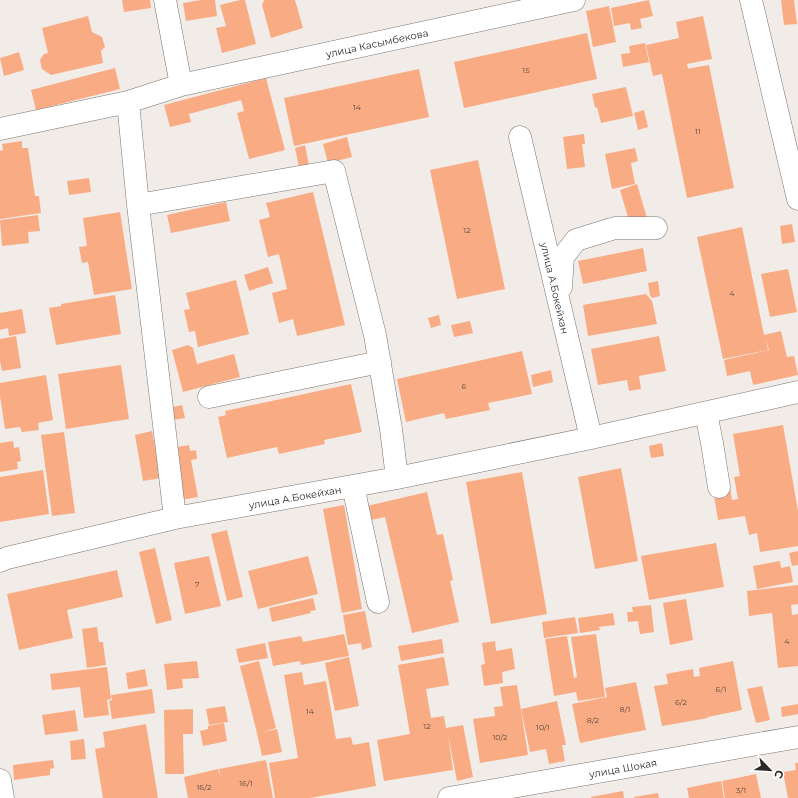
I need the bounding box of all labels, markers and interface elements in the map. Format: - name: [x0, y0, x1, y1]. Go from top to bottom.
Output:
- street label: улица Касымбекова: [324, 26, 430, 61]
- house number: 15: [522, 65, 530, 75]
- house number: 14: [353, 102, 362, 112]
- house number: 11: [695, 126, 701, 136]
- house number: 12: [463, 225, 471, 235]
- street label: улица А.Бокейхан: [537, 240, 571, 335]
- house number: 4: [729, 288, 735, 298]
- house number: 6: [462, 381, 467, 391]
- street label: улица А.Бокейхан: [247, 483, 342, 512]
- house number: 7: [195, 579, 200, 589]
- house number: 4: [784, 636, 790, 646]
- house number: 6/1: [716, 684, 726, 694]
- house number: 6/2: [675, 697, 688, 707]
- house number: 8/1: [620, 704, 630, 714]
- house number: 14: [306, 706, 315, 716]
- house number: 8/2: [587, 715, 600, 725]
- house number: 12: [423, 721, 431, 731]
- house number: 10/1: [536, 722, 550, 732]
- house number: 10/2: [492, 732, 508, 742]
- north arrow: [750, 750, 790, 790]
- street label: улица Шокая: [587, 756, 658, 781]
- text: С: [771, 768, 787, 781]
- house number: 16/1: [239, 778, 253, 788]
- house number: 16/2: [196, 782, 212, 792]
- house number: 3/1: [736, 785, 746, 795]

